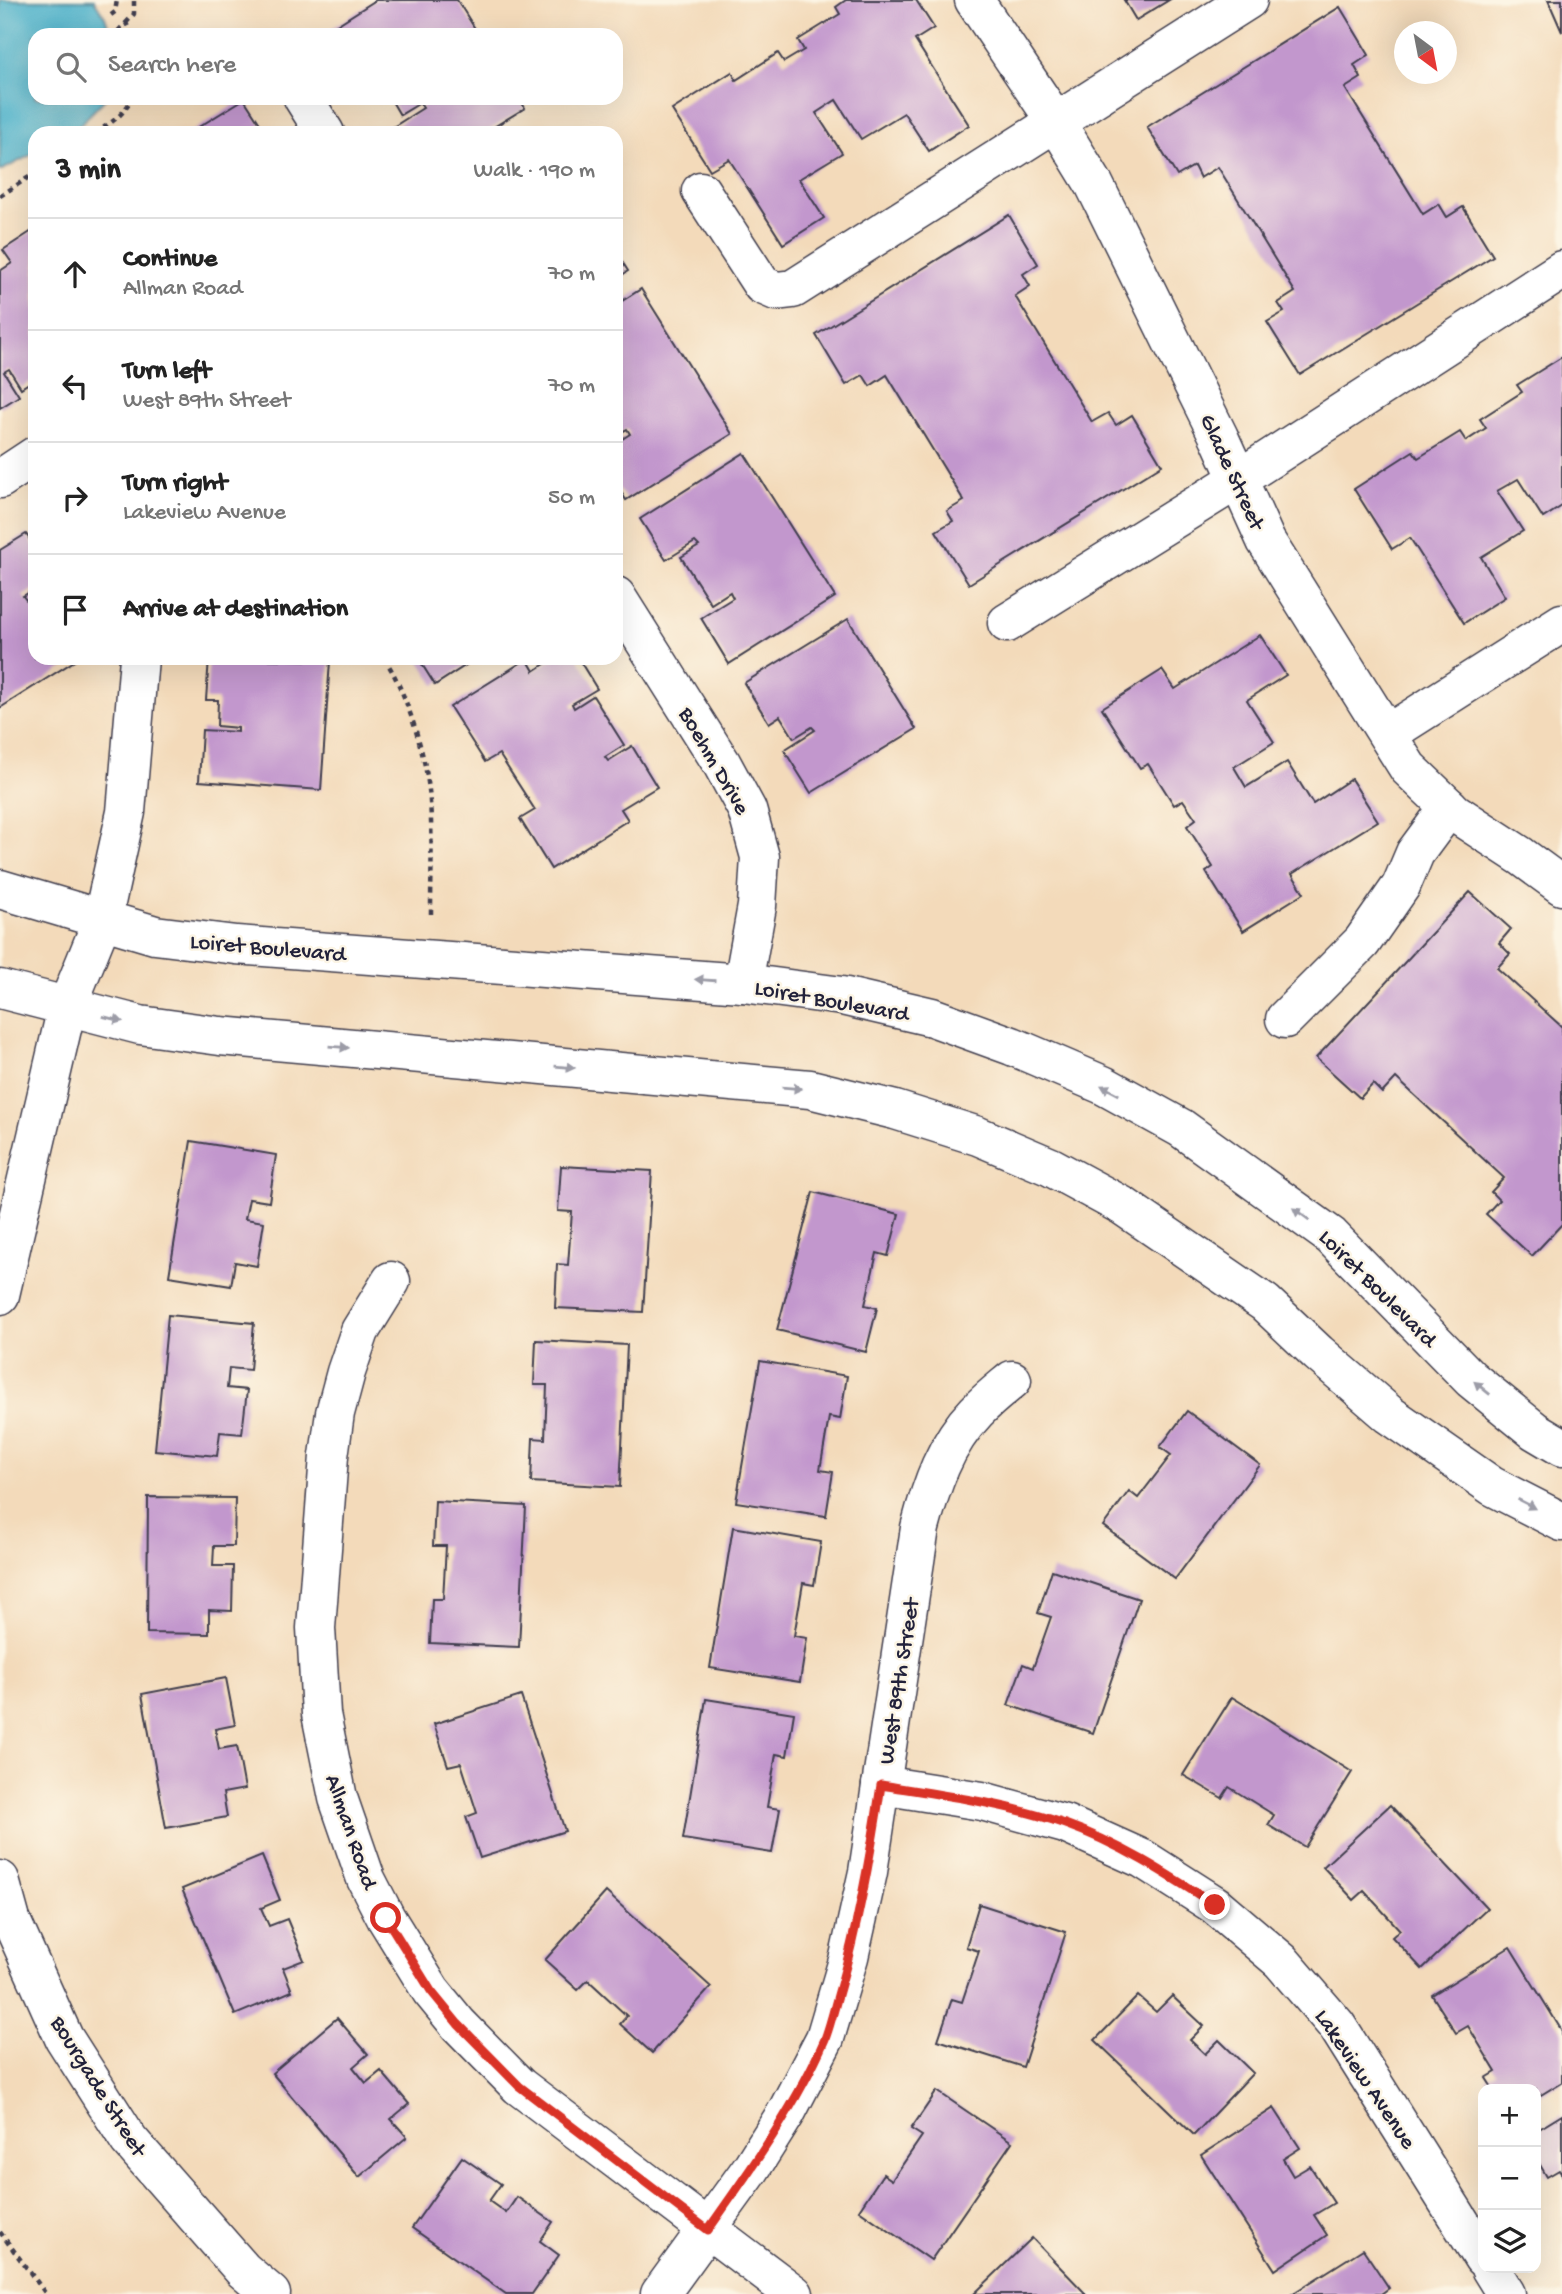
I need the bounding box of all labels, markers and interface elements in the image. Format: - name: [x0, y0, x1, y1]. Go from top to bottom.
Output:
- north arrow: [1394, 21, 1457, 84]
- search box: [28, 28, 623, 105]
- icon: search: [52, 48, 90, 86]
- text: Search here: [108, 51, 236, 82]
- text: 3 min: [56, 154, 121, 189]
- text: Walk · 190 m: [474, 158, 595, 185]
- text: Continue: [123, 245, 217, 276]
- icon: ahead: [56, 255, 94, 293]
- text: 70 m: [548, 261, 595, 288]
- text: Allman Road: [123, 276, 242, 303]
- text: Turn left: [123, 357, 211, 388]
- icon: left: [56, 367, 94, 405]
- text: 70 m: [548, 373, 595, 400]
- text: West 89th Street: [123, 388, 290, 415]
- street label: Glade Street: [1192, 410, 1270, 536]
- text: Turn right: [123, 469, 227, 500]
- icon: right: [56, 479, 94, 517]
- text: 50 m: [548, 485, 595, 512]
- text: Lakeview Avenue: [123, 500, 286, 527]
- icon: arrive: [56, 591, 94, 629]
- text: Arrive at destination: [123, 595, 348, 626]
- street label: Boehm Drive: [671, 702, 755, 821]
- street label: Loiret Boulevard: [189, 929, 348, 970]
- one-way arrow: [693, 974, 715, 985]
- street label: Loiret Boulevard: [752, 976, 912, 1030]
- one-way arrow: [102, 1014, 124, 1025]
- one-way arrow: [328, 1042, 350, 1053]
- one-way arrow: [555, 1062, 577, 1073]
- one-way arrow: [781, 1083, 803, 1094]
- one-way arrow: [1100, 1084, 1120, 1096]
- one-way arrow: [1292, 1207, 1310, 1221]
- street label: Loiret Boulevard: [1312, 1225, 1442, 1355]
- one-way arrow: [1473, 1381, 1490, 1396]
- one-way arrow: [1517, 1498, 1537, 1510]
- street label: West 89th Street: [874, 1595, 927, 1766]
- street label: Allman Road: [317, 1771, 382, 1894]
- route end: [1199, 1889, 1230, 1920]
- route start: [370, 1902, 401, 1933]
- street label: Lakeview Avenue: [1307, 2005, 1421, 2156]
- street label: Bourgade Street: [42, 2011, 152, 2163]
- map controls: [1478, 2084, 1541, 2273]
- button: +: [1478, 2084, 1541, 2147]
- button: −: [1478, 2147, 1541, 2210]
- button: layers: [1478, 2210, 1541, 2273]

